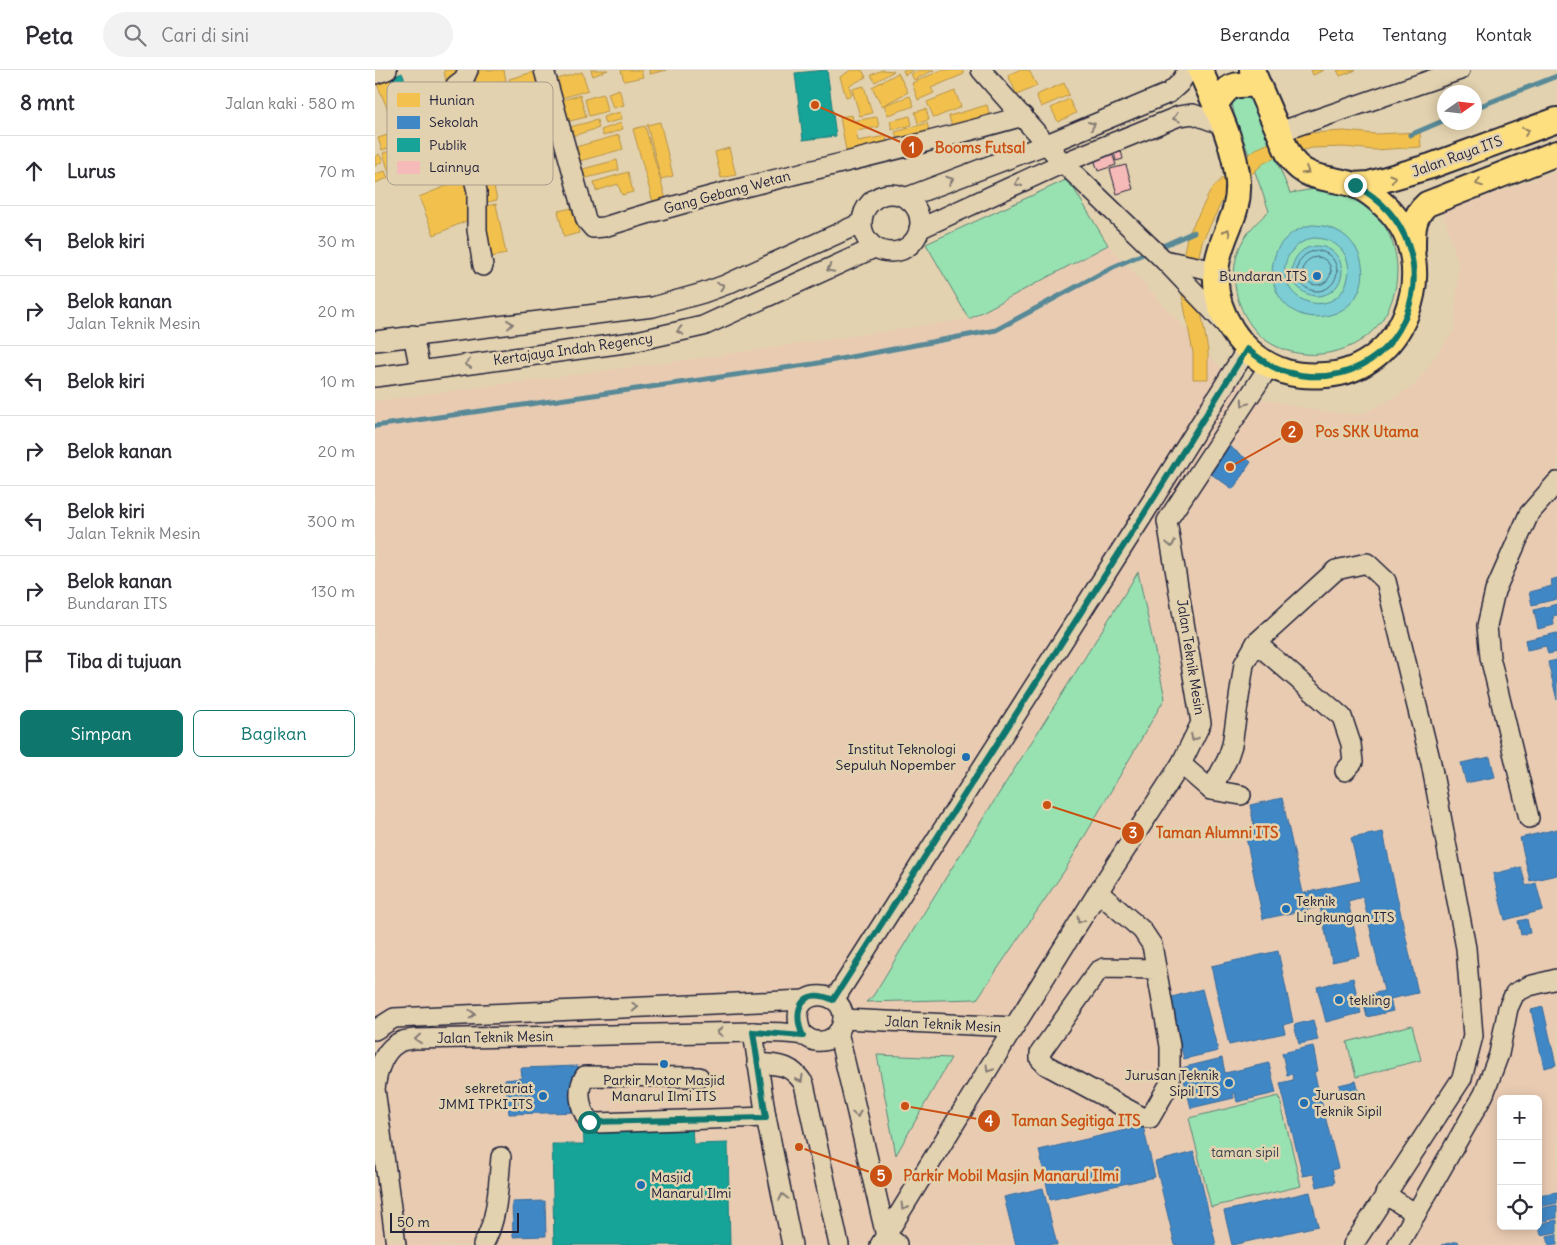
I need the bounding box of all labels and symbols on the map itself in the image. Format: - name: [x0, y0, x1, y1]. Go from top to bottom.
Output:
- legend: [387, 82, 553, 185]
- north arrow: [1437, 85, 1482, 130]
- text: Hunian: [429, 91, 475, 109]
- one-way arrow: [1173, 112, 1181, 122]
- text: Sekolah: [429, 113, 478, 131]
- one-way arrow: [1087, 121, 1095, 131]
- one-way arrow: [1521, 127, 1530, 137]
- street label: Jalan Raya ITS: [1409, 131, 1505, 181]
- callout: Booms Futsal: [899, 132, 1035, 162]
- text: Publik: [429, 136, 467, 154]
- text: 1: [909, 138, 915, 157]
- text: Booms Futsal: [935, 138, 1025, 157]
- text: Lainnya: [429, 158, 480, 176]
- one-way arrow: [1301, 165, 1310, 175]
- street label: Gang Gebang Wetan: [662, 166, 792, 218]
- one-way arrow: [1388, 173, 1397, 183]
- route end: [1344, 174, 1367, 197]
- one-way arrow: [946, 176, 954, 186]
- one-way arrow: [1014, 177, 1023, 188]
- one-way arrow: [1475, 177, 1484, 187]
- one-way arrow: [1221, 228, 1231, 237]
- one-way arrow: [826, 263, 835, 273]
- place label: Bundaran ITS: [1219, 267, 1307, 285]
- marker: Bundaran ITS: [1311, 270, 1323, 282]
- one-way arrow: [716, 282, 725, 292]
- one-way arrow: [507, 319, 515, 330]
- one-way arrow: [676, 325, 685, 336]
- street label: Kertajaya Indah Regency: [492, 329, 654, 369]
- one-way arrow: [464, 358, 472, 369]
- one-way arrow: [1241, 398, 1250, 407]
- callout: Pos SKK Utama: [1280, 417, 1428, 447]
- text: 2: [1288, 422, 1296, 441]
- text: Pos SKK Utama: [1315, 422, 1419, 441]
- one-way arrow: [1166, 540, 1176, 549]
- street label: Jalan Teknik Mesin: [1173, 598, 1209, 716]
- one-way arrow: [1190, 733, 1200, 742]
- place label: Institut Teknologi Sepuluh Nopember: [836, 740, 956, 774]
- marker: Institut Teknologi Sepuluh Nopember: [960, 751, 972, 763]
- callout: Taman Alumni ITS: [1121, 818, 1289, 848]
- text: 3: [1129, 823, 1137, 842]
- text: Taman Alumni ITS: [1156, 823, 1278, 842]
- place label: Teknik Lingkungan ITS: [1296, 892, 1395, 926]
- marker: Teknik Lingkungan ITS: [1280, 903, 1292, 915]
- one-way arrow: [1077, 914, 1087, 923]
- place label: tekling: [1349, 991, 1390, 1009]
- marker: tekling: [1333, 994, 1345, 1006]
- one-way arrow: [632, 1002, 639, 1012]
- one-way arrow: [469, 1009, 477, 1020]
- street label: Jalan Teknik Mesin: [884, 1012, 1002, 1036]
- street label: Jalan Teknik Mesin: [436, 1027, 554, 1047]
- one-way arrow: [716, 1027, 724, 1038]
- one-way arrow: [413, 1033, 421, 1044]
- marker: Parkir Motor Masjid Manarul Ilmi ITS: [658, 1058, 670, 1070]
- one-way arrow: [985, 1063, 995, 1072]
- place label: Jurusan Teknik Sipil ITS: [1125, 1066, 1219, 1100]
- place label: Parkir Motor Masjid Manarul Ilmi ITS: [603, 1071, 725, 1105]
- one-way arrow: [794, 1074, 804, 1083]
- marker: Jurusan Teknik Sipil ITS: [1223, 1077, 1235, 1089]
- place label: sekretariat JMMI TPKI ITS: [438, 1079, 533, 1113]
- place label: Jurusan Teknik Sipil: [1314, 1086, 1382, 1120]
- marker: sekretariat JMMI TPKI ITS: [537, 1090, 549, 1102]
- marker: Jurusan Teknik Sipil: [1298, 1097, 1310, 1109]
- callout: Taman Segitiga ITS: [977, 1106, 1151, 1136]
- one-way arrow: [851, 1109, 862, 1118]
- route start: [578, 1111, 601, 1134]
- text: 4: [985, 1111, 994, 1130]
- text: Taman Segitiga ITS: [1011, 1111, 1141, 1131]
- park label: taman sipil: [1211, 1143, 1279, 1161]
- callout: Parkir Mobil Masjin Manarul Ilmi: [868, 1161, 1129, 1191]
- text: 5: [877, 1166, 886, 1185]
- text: Parkir Mobil Masjin Manarul Ilmi: [903, 1166, 1119, 1185]
- place label: Masjid Manarul Ilmi: [651, 1168, 731, 1202]
- marker: Masjid Manarul Ilmi: [635, 1179, 647, 1191]
- one-way arrow: [778, 1193, 788, 1202]
- one-way arrow: [900, 1202, 910, 1211]
- scale bar: [390, 1210, 519, 1233]

